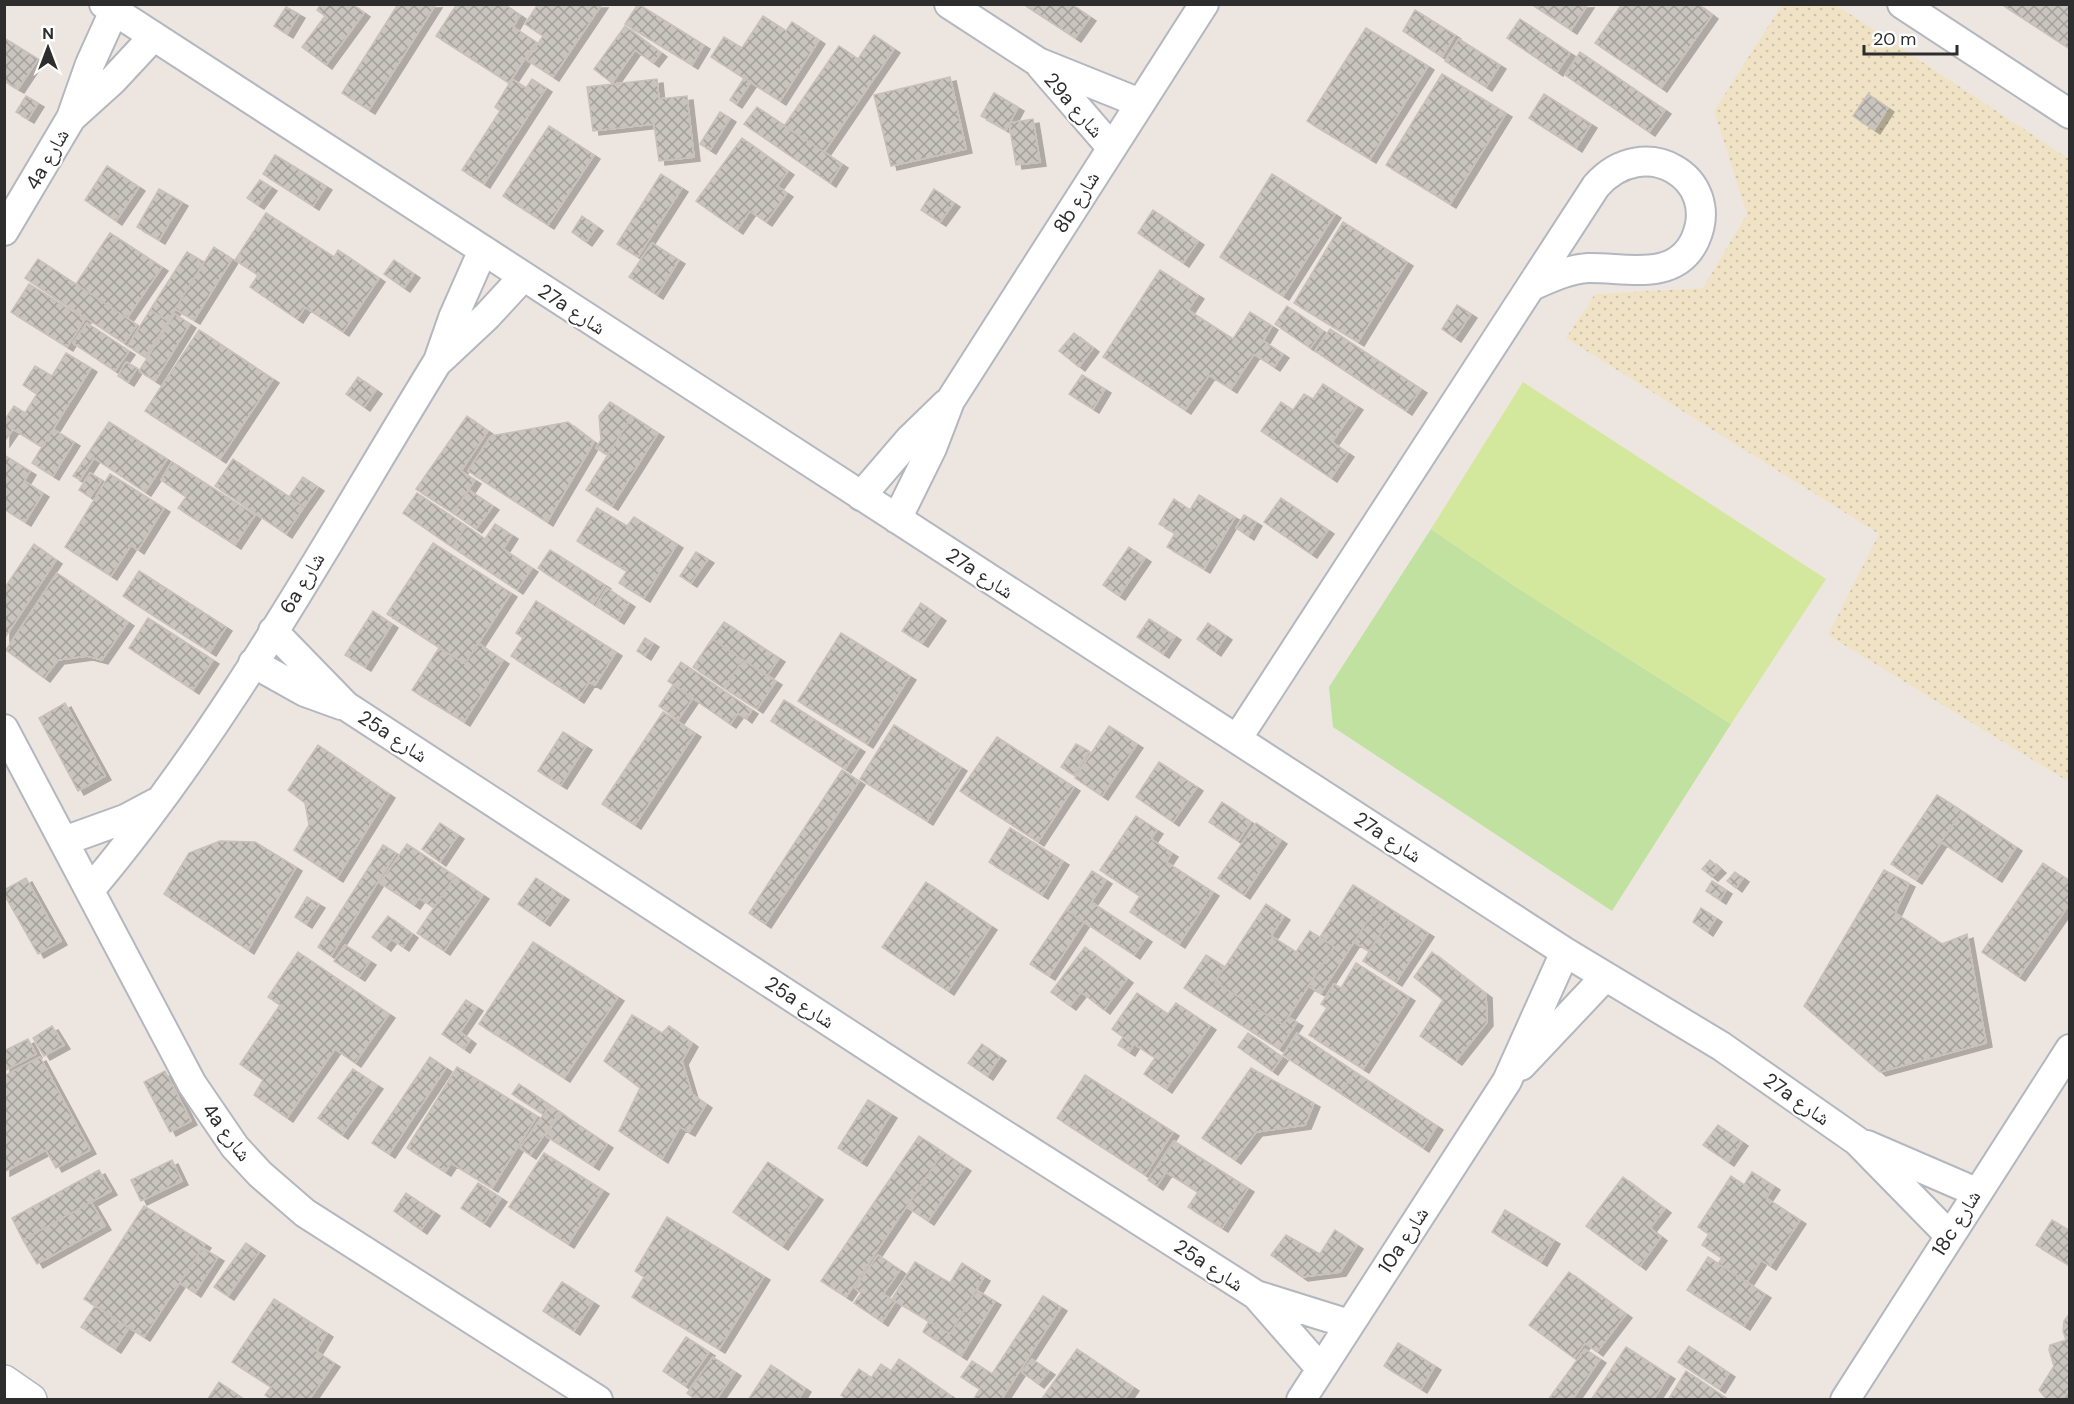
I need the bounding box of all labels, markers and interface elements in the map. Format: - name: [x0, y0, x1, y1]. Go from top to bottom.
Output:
- north arrow: [18, 18, 78, 78]
- scale bar: [1864, 18, 1957, 56]
- text: N: [42, 23, 54, 44]
- text: 20 m: [1873, 27, 1916, 51]
- street label: 29a شارع: [1039, 67, 1109, 143]
- street label: 4a شارع: [19, 124, 75, 194]
- street label: 8b شارع: [1047, 166, 1105, 238]
- street label: 27a شارع: [533, 278, 611, 340]
- street label: 27a شارع: [941, 542, 1019, 604]
- street label: 6a شارع: [274, 548, 330, 618]
- street label: 25a شارع: [353, 704, 433, 768]
- street label: 27a شارع: [1349, 806, 1427, 868]
- street label: 25a شارع: [760, 970, 840, 1034]
- street label: 27a شارع: [1759, 1067, 1835, 1131]
- street label: 4a شارع: [197, 1098, 257, 1166]
- street label: 18c شارع: [1926, 1185, 1986, 1261]
- street label: 10a شارع: [1372, 1202, 1434, 1278]
- street label: 25a شارع: [1169, 1233, 1249, 1297]

